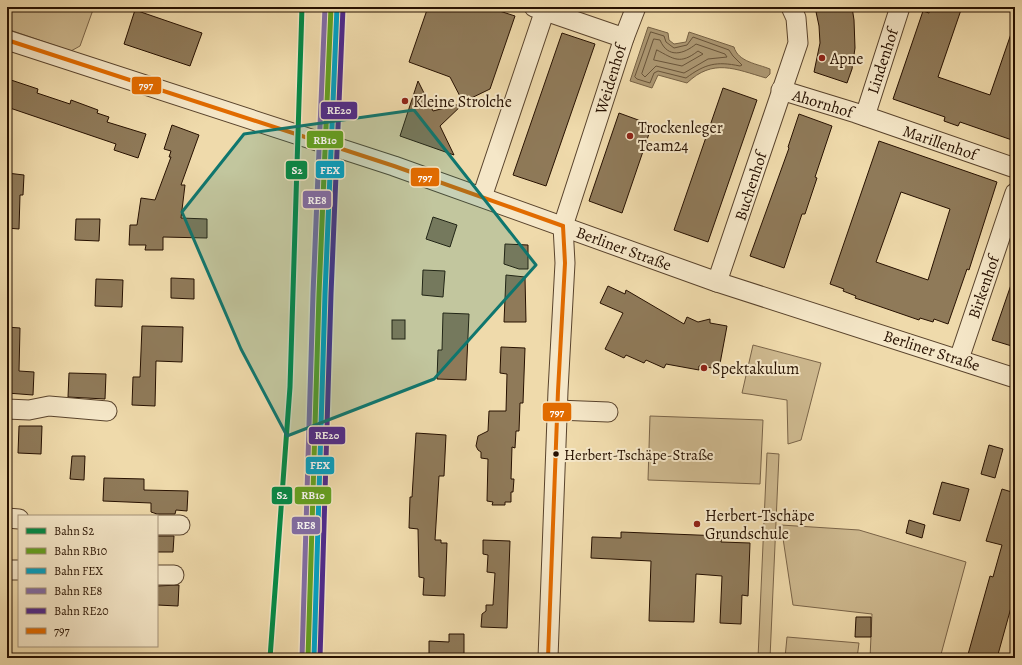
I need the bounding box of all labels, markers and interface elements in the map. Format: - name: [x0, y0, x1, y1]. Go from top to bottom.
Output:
- street label: Lindenhof: [862, 23, 905, 97]
- street label: Weidenhof: [590, 39, 633, 118]
- place label: Apne: [829, 48, 863, 70]
- marker: Apne: [817, 53, 827, 63]
- line badge: 797: [131, 76, 162, 95]
- text: 797: [139, 78, 154, 93]
- street label: Ahornhof: [789, 84, 858, 124]
- place label: Kleine Strolche: [413, 91, 512, 113]
- marker: Kleine Strolche: [400, 96, 410, 106]
- line badge: RE20: [320, 101, 358, 120]
- text: RE20: [327, 103, 352, 118]
- place label: Trockenleger Team24: [638, 117, 723, 157]
- street label: Marillenhof: [900, 120, 982, 167]
- line badge: RB10: [306, 130, 344, 149]
- marker: Trockenleger Team24: [625, 131, 635, 141]
- text: RB10: [313, 133, 337, 148]
- street label: Buchenhof: [729, 146, 773, 224]
- line badge: S2: [285, 160, 308, 180]
- line badge: FEX: [315, 160, 345, 179]
- text: S2: [291, 163, 303, 178]
- text: FEX: [320, 163, 340, 178]
- line badge: 797: [410, 167, 440, 187]
- text: 797: [418, 170, 433, 185]
- line badge: RE8: [302, 190, 332, 209]
- text: RE8: [308, 193, 326, 208]
- street label: Berliner Straße: [573, 221, 674, 276]
- street label: Birkenhof: [963, 250, 1006, 322]
- street label: Berliner Straße: [881, 325, 983, 377]
- place label: Spektakulum: [712, 358, 799, 380]
- marker: Spektakulum: [699, 363, 709, 373]
- line badge: 797: [542, 402, 572, 422]
- text: 797: [550, 405, 565, 420]
- line badge: RE20: [308, 426, 346, 445]
- text: RE20: [315, 428, 340, 443]
- place label: Herbert-Tschäpe-Straße: [564, 445, 714, 465]
- marker: Herbert-Tschäpe-Straße: [551, 449, 561, 459]
- line badge: FEX: [305, 456, 335, 475]
- text: FEX: [310, 458, 330, 473]
- line badge: S2: [271, 486, 293, 505]
- line badge: RB10: [294, 486, 332, 505]
- text: S2: [276, 488, 288, 503]
- text: RB10: [301, 488, 325, 503]
- place label: Herbert-Tschäpe Grundschule: [705, 505, 815, 545]
- legend: [18, 515, 158, 647]
- line badge: RE8: [291, 516, 321, 535]
- text: RE8: [297, 518, 315, 533]
- marker: Herbert-Tschäpe Grundschule: [692, 519, 702, 529]
- text: Bahn S2: [54, 523, 94, 539]
- text: Bahn RB10: [54, 543, 107, 559]
- text: Bahn FEX: [54, 563, 103, 579]
- text: Bahn RE8: [54, 583, 103, 599]
- text: Bahn RE20: [54, 603, 109, 619]
- text: 797: [54, 623, 71, 639]

